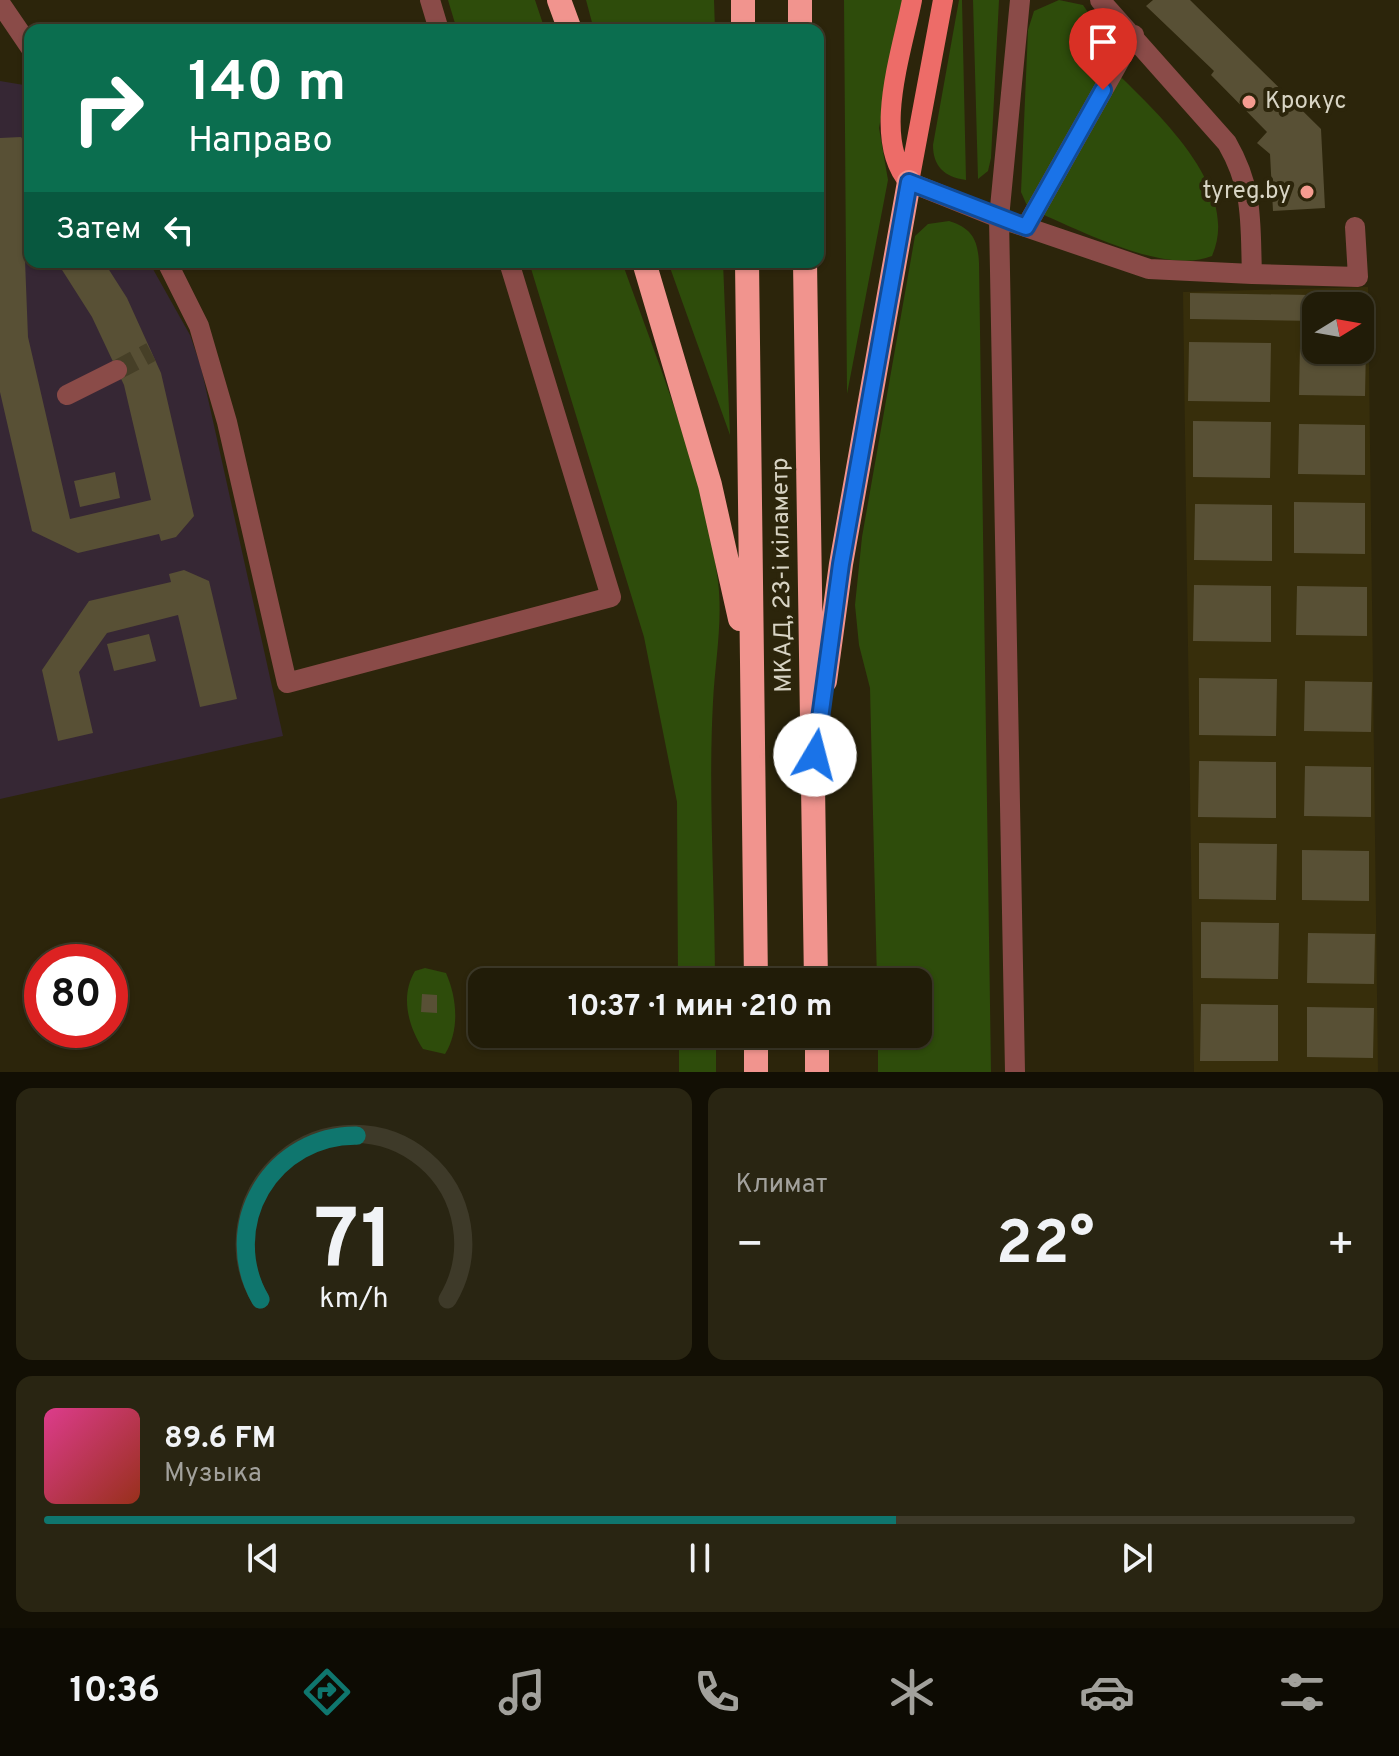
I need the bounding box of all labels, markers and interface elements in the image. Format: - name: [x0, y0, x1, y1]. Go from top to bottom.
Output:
- pin: [1069, 8, 1137, 90]
- icon: arrive: [1081, 20, 1125, 64]
- text: 140 m: [188, 50, 346, 120]
- icon: right: [56, 56, 160, 160]
- place label: Крокус: [1265, 87, 1347, 117]
- marker: Крокус: [1240, 93, 1258, 111]
- text: Направо: [188, 119, 333, 165]
- place label: tyreg.by: [1202, 177, 1291, 207]
- marker: tyreg.by: [1298, 183, 1316, 201]
- icon: left: [157, 208, 201, 252]
- text: Затем: [56, 212, 141, 249]
- north arrow: [1302, 292, 1374, 364]
- map controls: [1302, 292, 1374, 364]
- street label: МКАД, 23-і кіламетр: [766, 457, 800, 693]
- position arrow: [773, 713, 857, 797]
- speed limit sign: 80: [24, 944, 128, 1048]
- text: 10:37 · 1 мин · 210 m: [568, 989, 832, 1026]
- text: Климат: [736, 1169, 827, 1202]
- text: 71: [314, 1193, 393, 1298]
- text: 22°: [996, 1209, 1094, 1285]
- text: −: [736, 1219, 764, 1275]
- text: +: [1327, 1219, 1355, 1275]
- text: km/h: [319, 1282, 388, 1318]
- text: 89.6 FM: [164, 1421, 276, 1458]
- text: Музыка: [164, 1458, 262, 1491]
- icon: previous: [241, 1536, 285, 1580]
- icon: pause: [678, 1536, 722, 1580]
- icon: next: [1115, 1536, 1159, 1580]
- icon: directions: [299, 1664, 355, 1720]
- icon: music: [494, 1664, 550, 1720]
- icon: phone: [689, 1664, 745, 1720]
- icon: climate: [884, 1664, 940, 1720]
- icon: car: [1079, 1664, 1135, 1720]
- icon: filters: [1274, 1664, 1330, 1720]
- text: 10:36: [69, 1669, 160, 1715]

